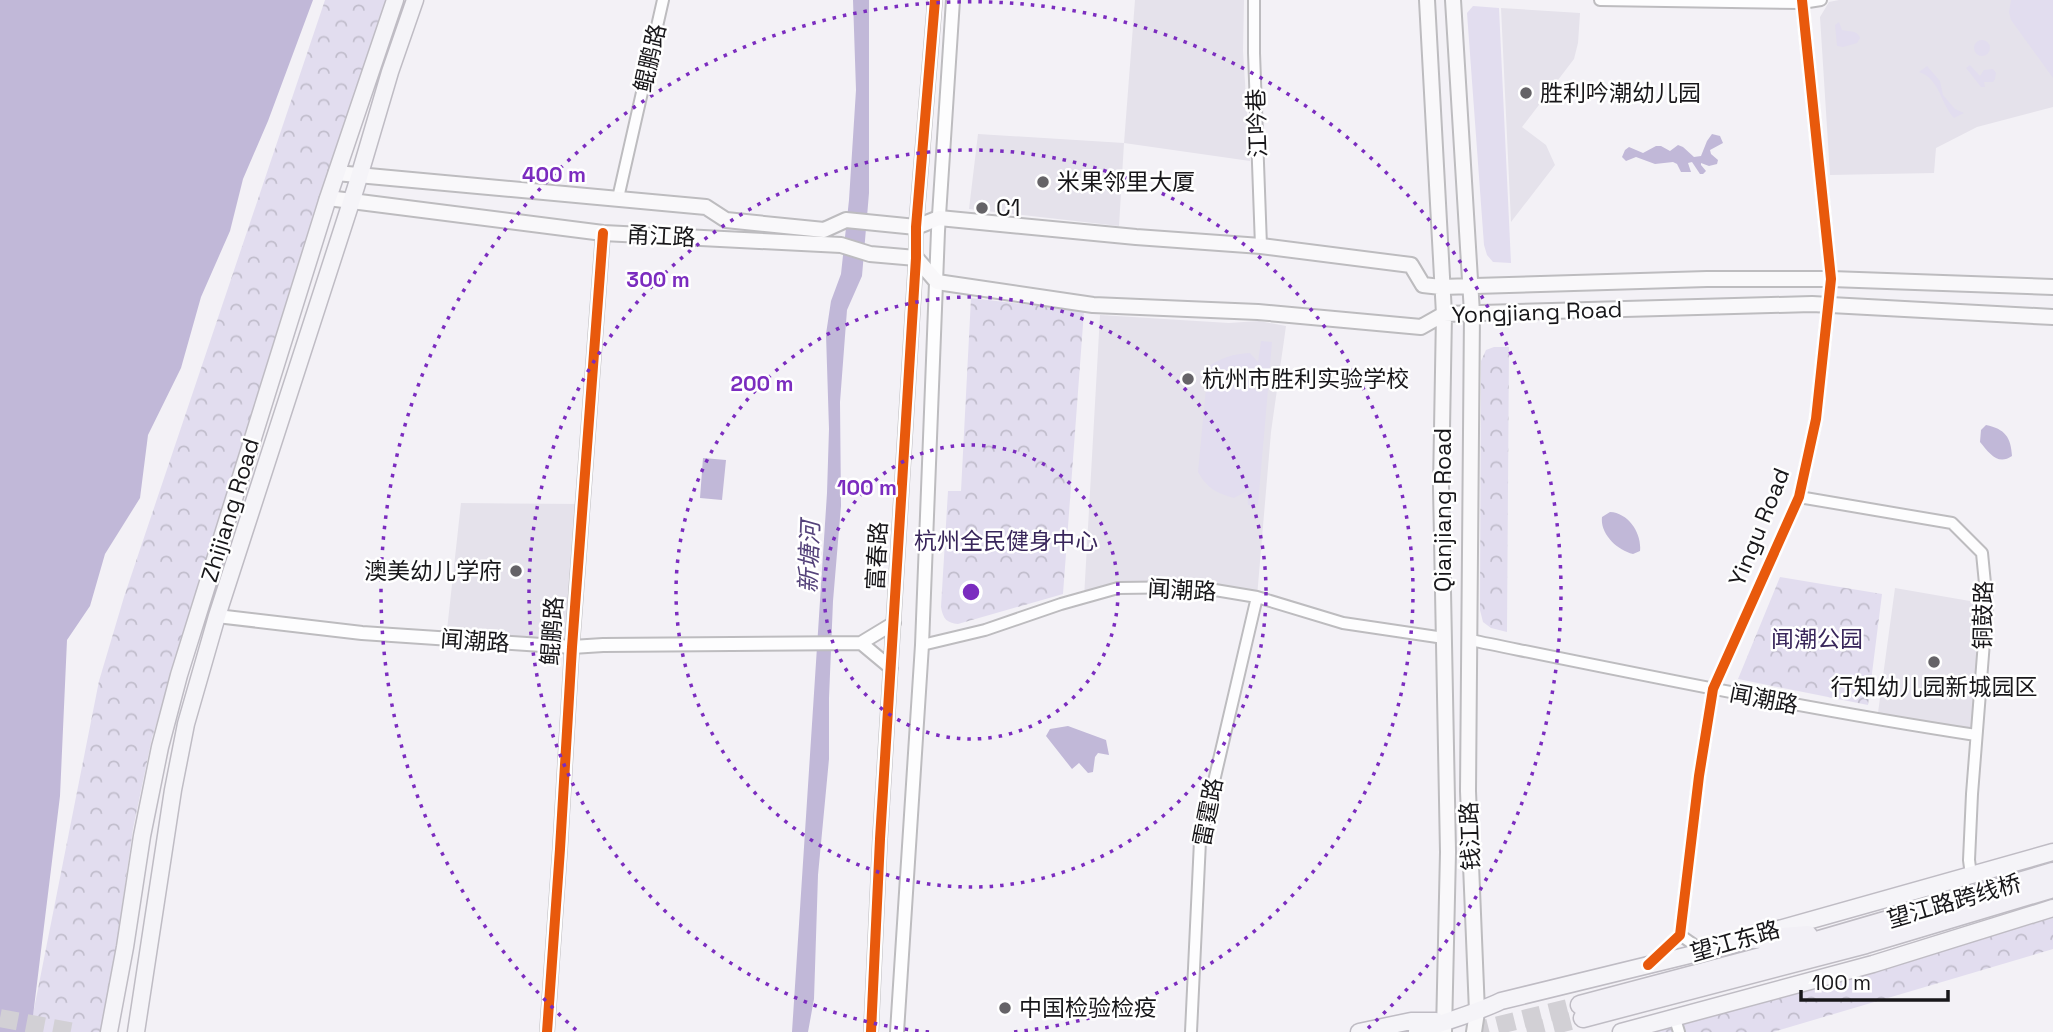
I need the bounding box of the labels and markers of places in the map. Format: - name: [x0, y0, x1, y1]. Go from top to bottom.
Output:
- place label: 胜利吟潮幼儿园: [1540, 78, 1701, 108]
- marker: 胜利吟潮幼儿园: [1518, 85, 1534, 101]
- place label: 米果邻里大厦: [1057, 167, 1195, 197]
- marker: 米果邻里大厦: [1035, 174, 1051, 190]
- place label: C1: [996, 193, 1020, 223]
- marker: C1: [974, 200, 990, 216]
- place label: 杭州市胜利实验学校: [1202, 364, 1409, 394]
- marker: 杭州市胜利实验学校: [1180, 371, 1196, 387]
- place label: 澳美幼儿学府: [364, 556, 502, 586]
- marker: 澳美幼儿学府: [508, 563, 524, 579]
- centre of rings: [959, 580, 983, 604]
- marker: 行知幼儿园新城园区: [1926, 654, 1942, 670]
- place label: 行知幼儿园新城园区: [1831, 672, 2038, 702]
- place label: 中国检验检疫: [1019, 993, 1157, 1023]
- marker: 中国检验检疫: [997, 1000, 1013, 1016]

